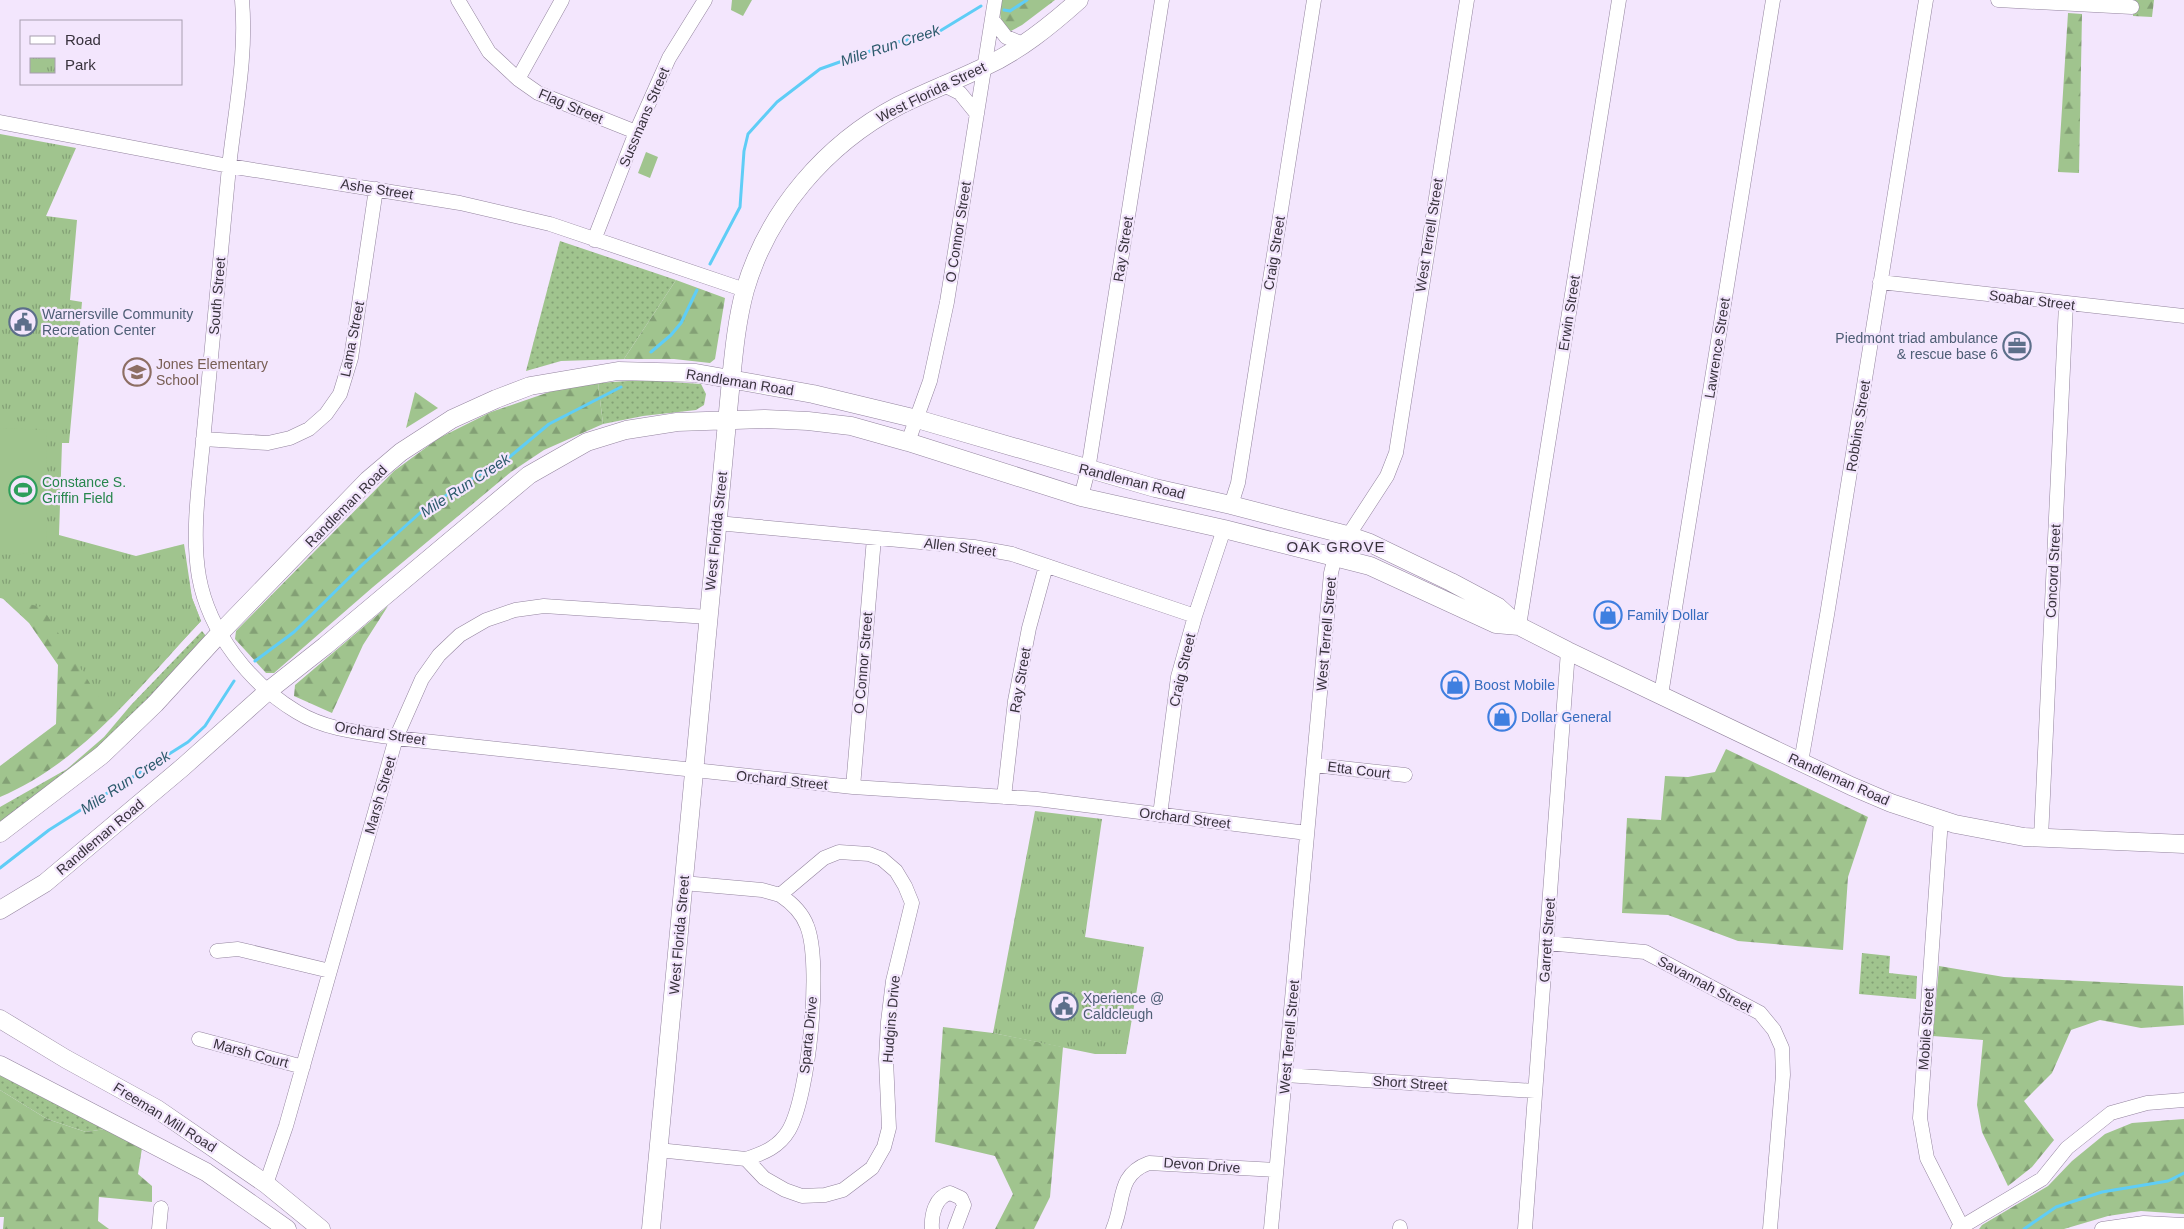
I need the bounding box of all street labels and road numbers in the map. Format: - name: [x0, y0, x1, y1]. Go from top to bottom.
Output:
- street label: West Florida Street: [874, 59, 988, 125]
- street label: Sussmans Street: [616, 65, 672, 169]
- street label: Flag Street: [536, 85, 606, 127]
- street label: Ashe Street: [340, 175, 414, 203]
- street label: West Terrell Street: [1412, 177, 1446, 293]
- street label: O Connor Street: [942, 180, 974, 284]
- street label: Ray Street: [1110, 215, 1136, 283]
- street label: Craig Street: [1260, 215, 1288, 291]
- street label: South Street: [206, 256, 228, 335]
- street label: Erwin Street: [1555, 274, 1583, 352]
- street label: Soabar Street: [1988, 287, 2076, 313]
- street label: Lawrence Street: [1701, 296, 1733, 400]
- street label: Lama Street: [337, 300, 367, 378]
- street label: Randleman Road: [685, 366, 795, 398]
- street label: Robbins Street: [1843, 379, 1873, 473]
- street label: Randleman Road: [1077, 460, 1187, 502]
- street label: Randleman Road: [302, 462, 390, 550]
- street label: West Florida Street: [702, 471, 730, 591]
- street label: Concord Street: [2043, 523, 2063, 618]
- street label: Allen Street: [923, 535, 997, 559]
- street label: West Terrell Street: [1313, 576, 1339, 692]
- street label: O Connor Street: [851, 611, 875, 714]
- street label: Craig Street: [1166, 632, 1198, 708]
- street label: Ray Street: [1006, 646, 1034, 714]
- street label: Orchard Street: [333, 718, 427, 748]
- street label: Randleman Road: [1786, 750, 1892, 808]
- street label: Marsh Street: [361, 754, 399, 836]
- street label: Etta Court: [1327, 758, 1391, 782]
- street label: Orchard Street: [736, 767, 829, 793]
- street label: Randleman Road: [53, 796, 147, 878]
- street label: Orchard Street: [1138, 804, 1232, 832]
- street label: West Florida Street: [666, 875, 692, 995]
- street label: Garrett Street: [1536, 897, 1558, 983]
- street label: Savannah Street: [1655, 952, 1755, 1016]
- street label: Hudgins Drive: [879, 974, 903, 1063]
- street label: West Terrell Street: [1276, 979, 1302, 1095]
- street label: Mobile Street: [1915, 987, 1937, 1071]
- street label: Sparta Drive: [796, 995, 820, 1075]
- street label: Marsh Court: [212, 1035, 290, 1071]
- street label: Short Street: [1372, 1072, 1448, 1094]
- street label: Freeman Mill Road: [111, 1079, 219, 1155]
- street label: Devon Drive: [1163, 1154, 1241, 1176]

